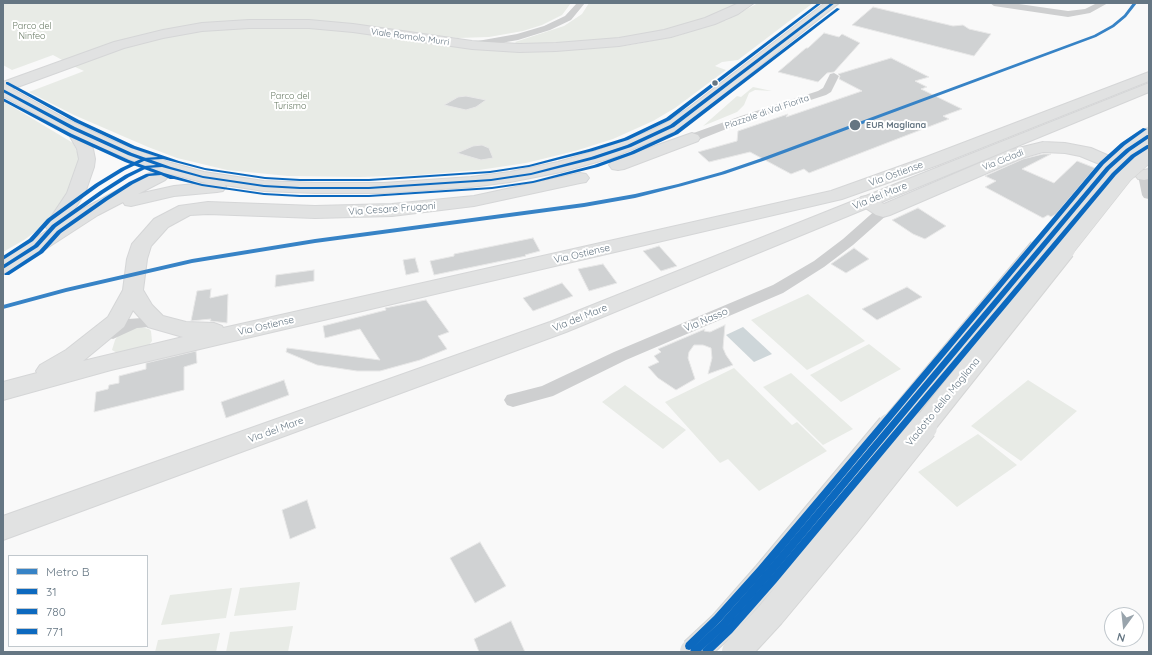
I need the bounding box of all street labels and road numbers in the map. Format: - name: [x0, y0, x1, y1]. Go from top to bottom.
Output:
- street label: Viale Romolo Murri: [370, 26, 450, 48]
- street label: Piazzale di Val Fiorita: [723, 93, 811, 131]
- street label: Via Cicladi: [981, 147, 1025, 173]
- street label: Via Ostiense: [867, 159, 925, 189]
- street label: Via del Mare: [851, 180, 909, 212]
- street label: Via Cesare Frugoni: [348, 200, 436, 218]
- street label: Via Ostiense: [553, 242, 611, 266]
- street label: Via del Mare: [551, 302, 609, 334]
- street label: Via Nasso: [682, 305, 730, 335]
- street label: Via Ostiense: [237, 314, 295, 338]
- street label: Viadotto della Magliana: [904, 355, 982, 449]
- street label: Via del Mare: [247, 414, 305, 446]

